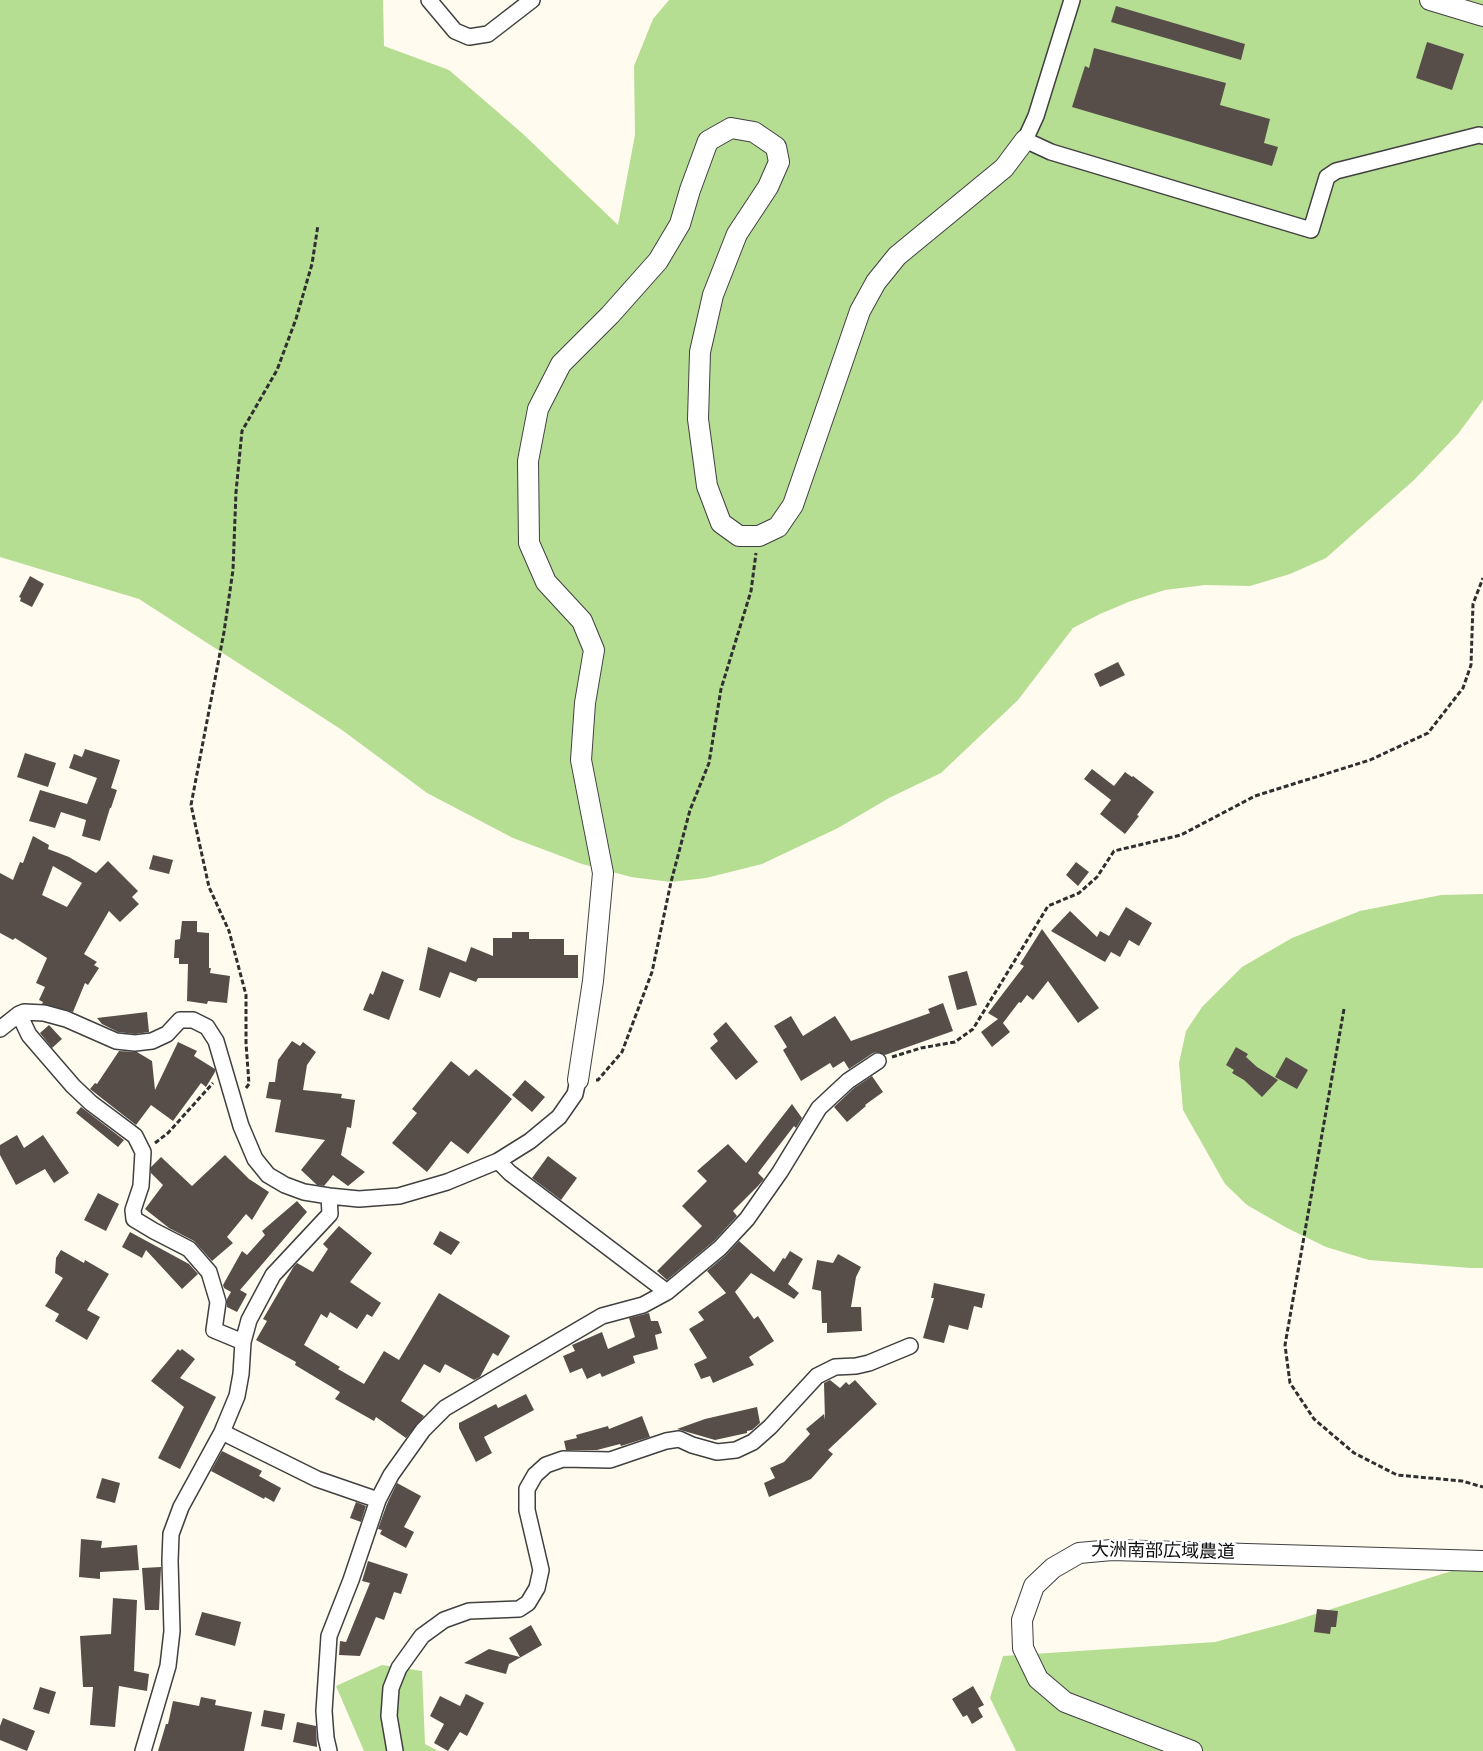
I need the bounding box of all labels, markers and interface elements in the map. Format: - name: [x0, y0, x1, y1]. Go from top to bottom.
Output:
- street label: 大洲南部広域農道: [1091, 1541, 1235, 1565]

